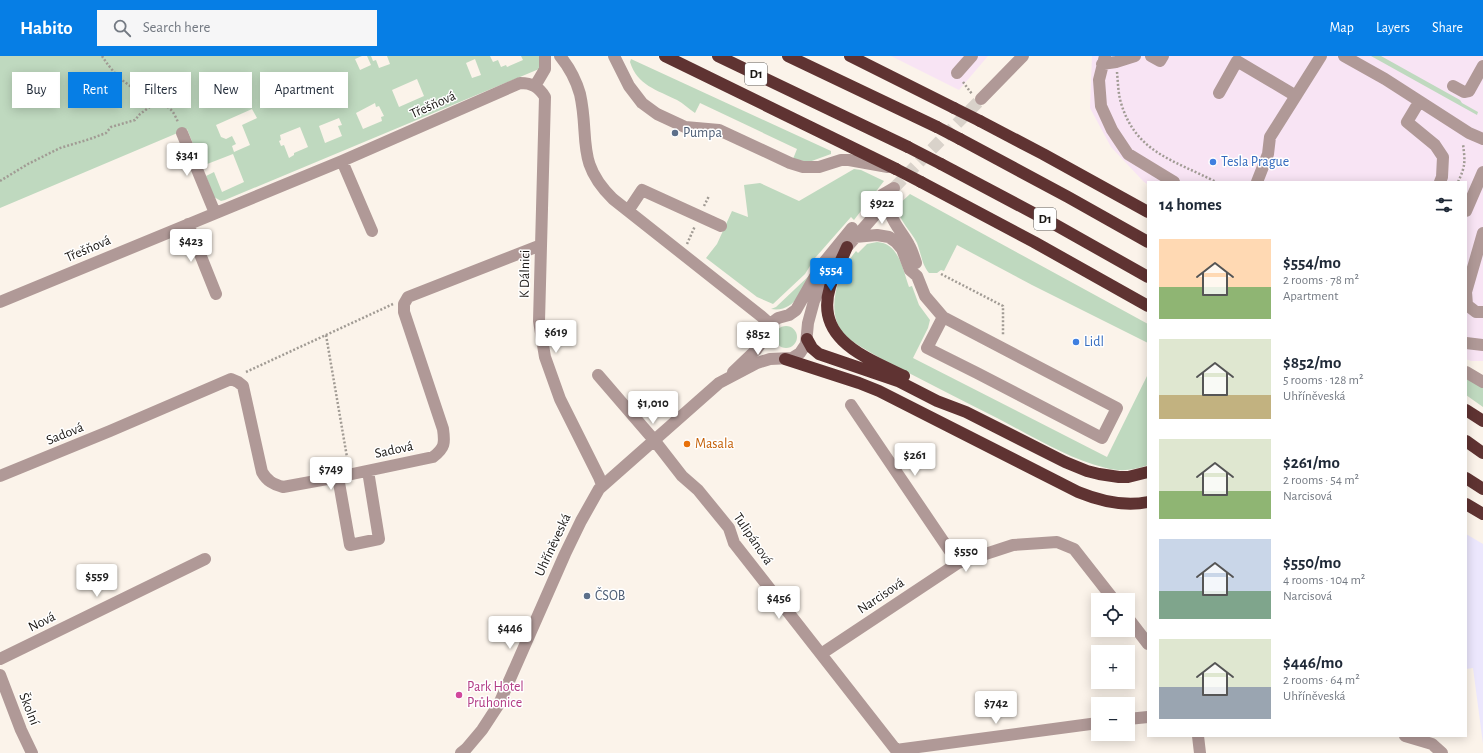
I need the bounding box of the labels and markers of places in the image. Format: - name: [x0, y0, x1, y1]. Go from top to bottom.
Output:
- place label: Pumpa: [683, 126, 722, 140]
- marker: Pumpa: [670, 128, 680, 138]
- pin: $341: [163, 143, 211, 177]
- place label: Tesla Prague: [1221, 155, 1289, 169]
- marker: Tesla Prague: [1208, 157, 1218, 167]
- pin: $922: [858, 191, 906, 225]
- pin: $423: [167, 229, 215, 263]
- pin: $554: [807, 258, 855, 292]
- pin: $619: [532, 320, 580, 354]
- pin: $852: [734, 322, 782, 356]
- place label: Lidl: [1084, 335, 1104, 349]
- marker: Lidl: [1071, 337, 1081, 347]
- pin: $1,010: [620, 391, 686, 425]
- place label: Masala: [695, 437, 734, 451]
- marker: Masala: [682, 439, 692, 449]
- pin: $261: [891, 443, 939, 477]
- pin: $749: [307, 457, 355, 491]
- pin: $550: [942, 539, 990, 573]
- pin: $559: [73, 564, 121, 598]
- pin: $456: [755, 586, 803, 620]
- place label: ČSOB: [595, 587, 625, 603]
- marker: ČSOB: [582, 591, 592, 601]
- pin: $446: [486, 616, 534, 650]
- place label: Park Hotel Průhonice: [467, 680, 524, 710]
- marker: Park Hotel Průhonice: [454, 690, 464, 700]
- pin: $742: [972, 691, 1020, 725]

